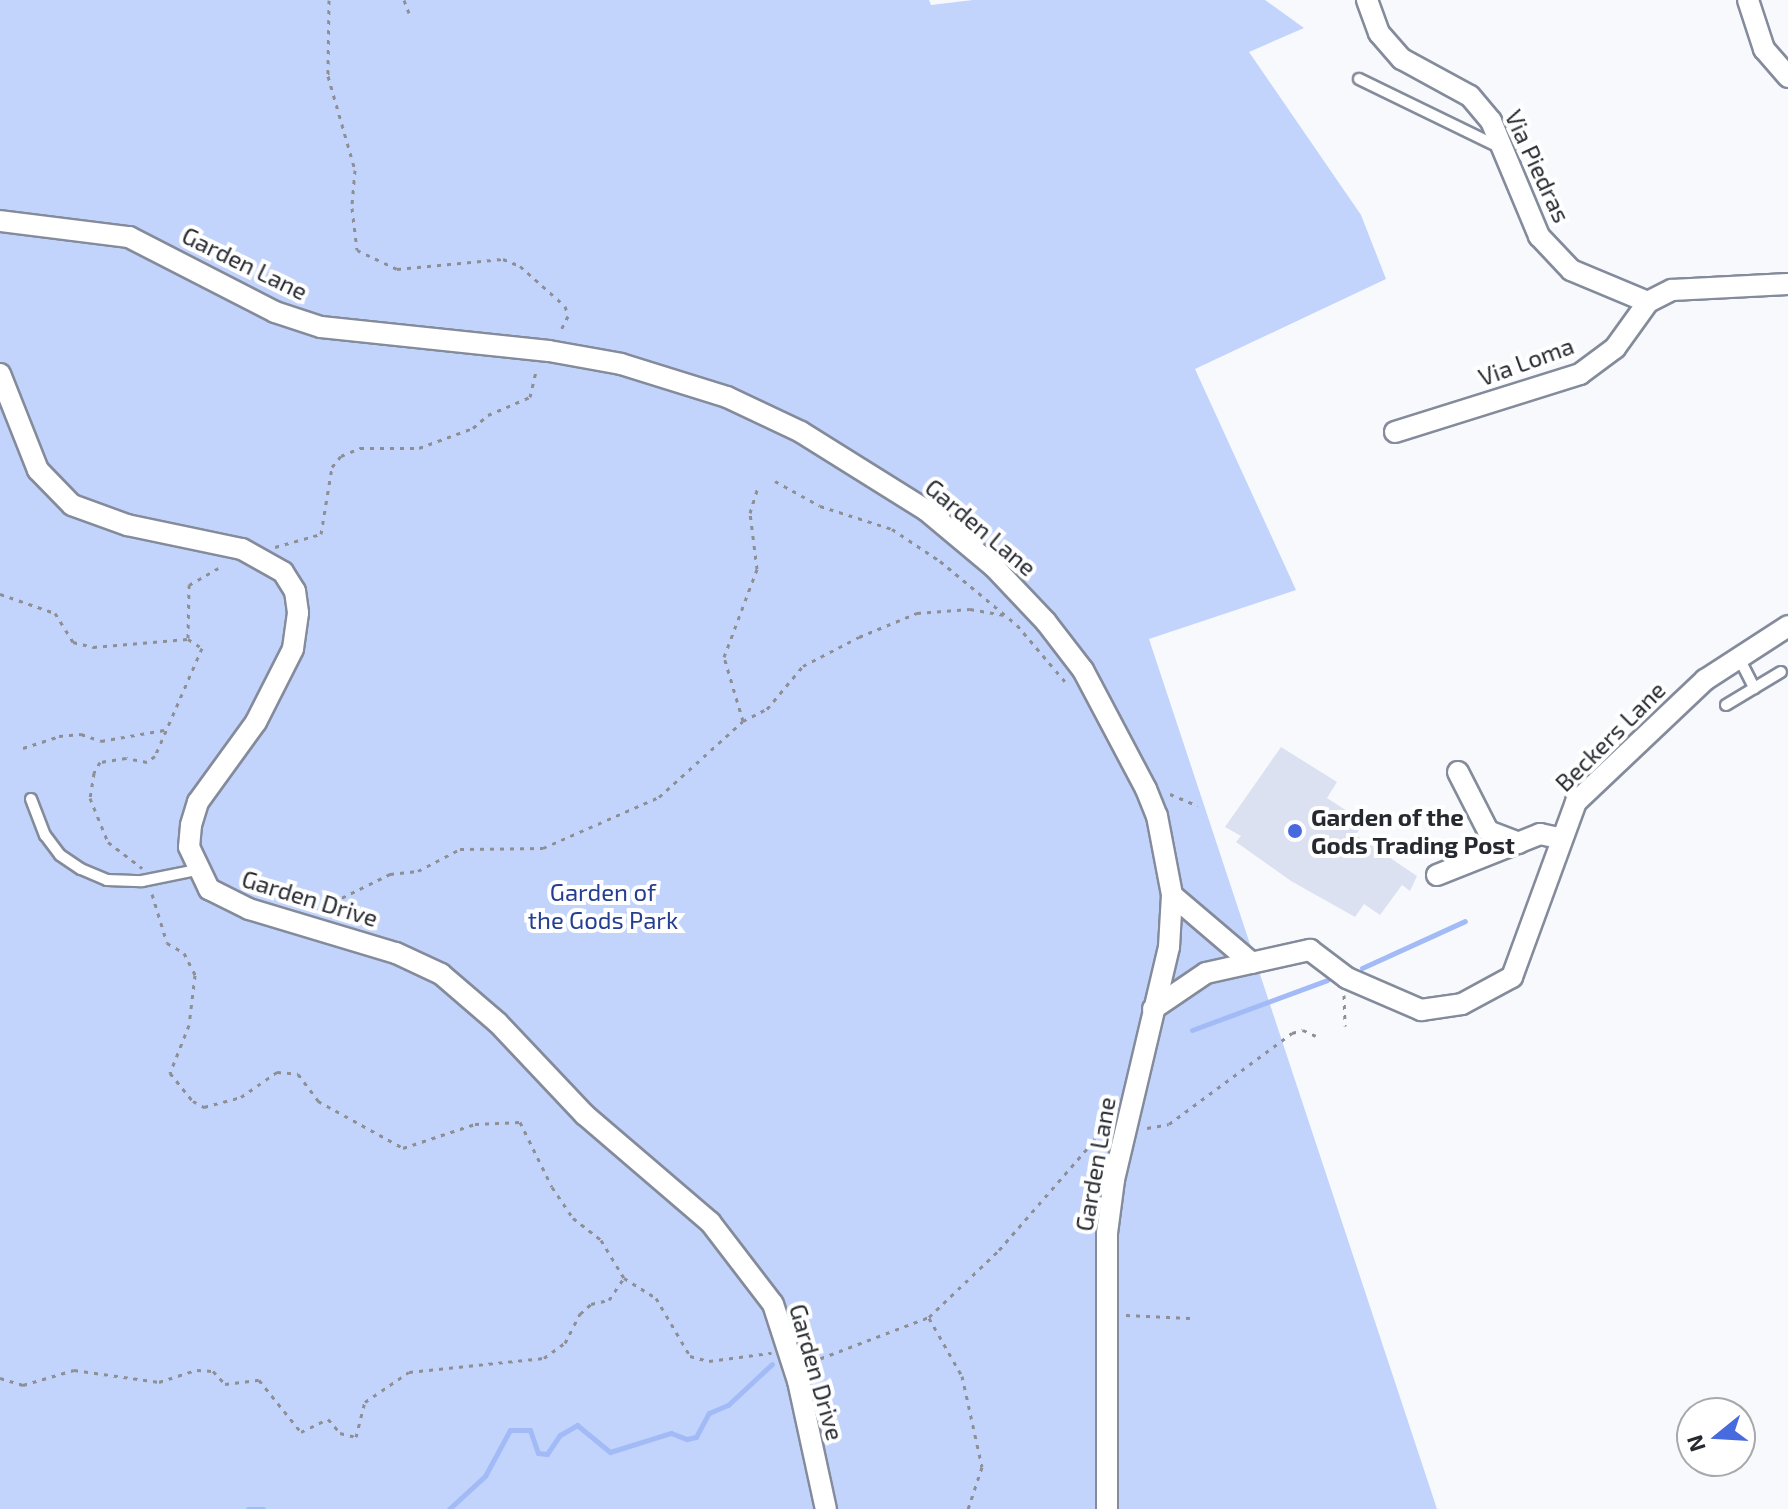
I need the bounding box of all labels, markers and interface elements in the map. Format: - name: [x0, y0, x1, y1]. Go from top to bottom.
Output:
- street label: Via Piedras: [1499, 105, 1577, 227]
- street label: Garden Lane: [178, 220, 312, 306]
- street label: Via Loma: [1474, 331, 1578, 391]
- street label: Garden Lane: [920, 472, 1042, 582]
- street label: Beckers Lane: [1549, 675, 1671, 797]
- place label: Garden of the Gods Trading Post: [1311, 803, 1515, 859]
- marker: Garden of the Gods Trading Post: [1286, 822, 1304, 840]
- street label: Garden Drive: [239, 864, 381, 932]
- park label: Garden of the Gods Park: [528, 878, 678, 934]
- street label: Garden Lane: [1069, 1095, 1121, 1233]
- street label: Garden Drive: [784, 1300, 850, 1444]
- north arrow: [1676, 1397, 1756, 1477]
- text: N: [1680, 1432, 1710, 1455]

